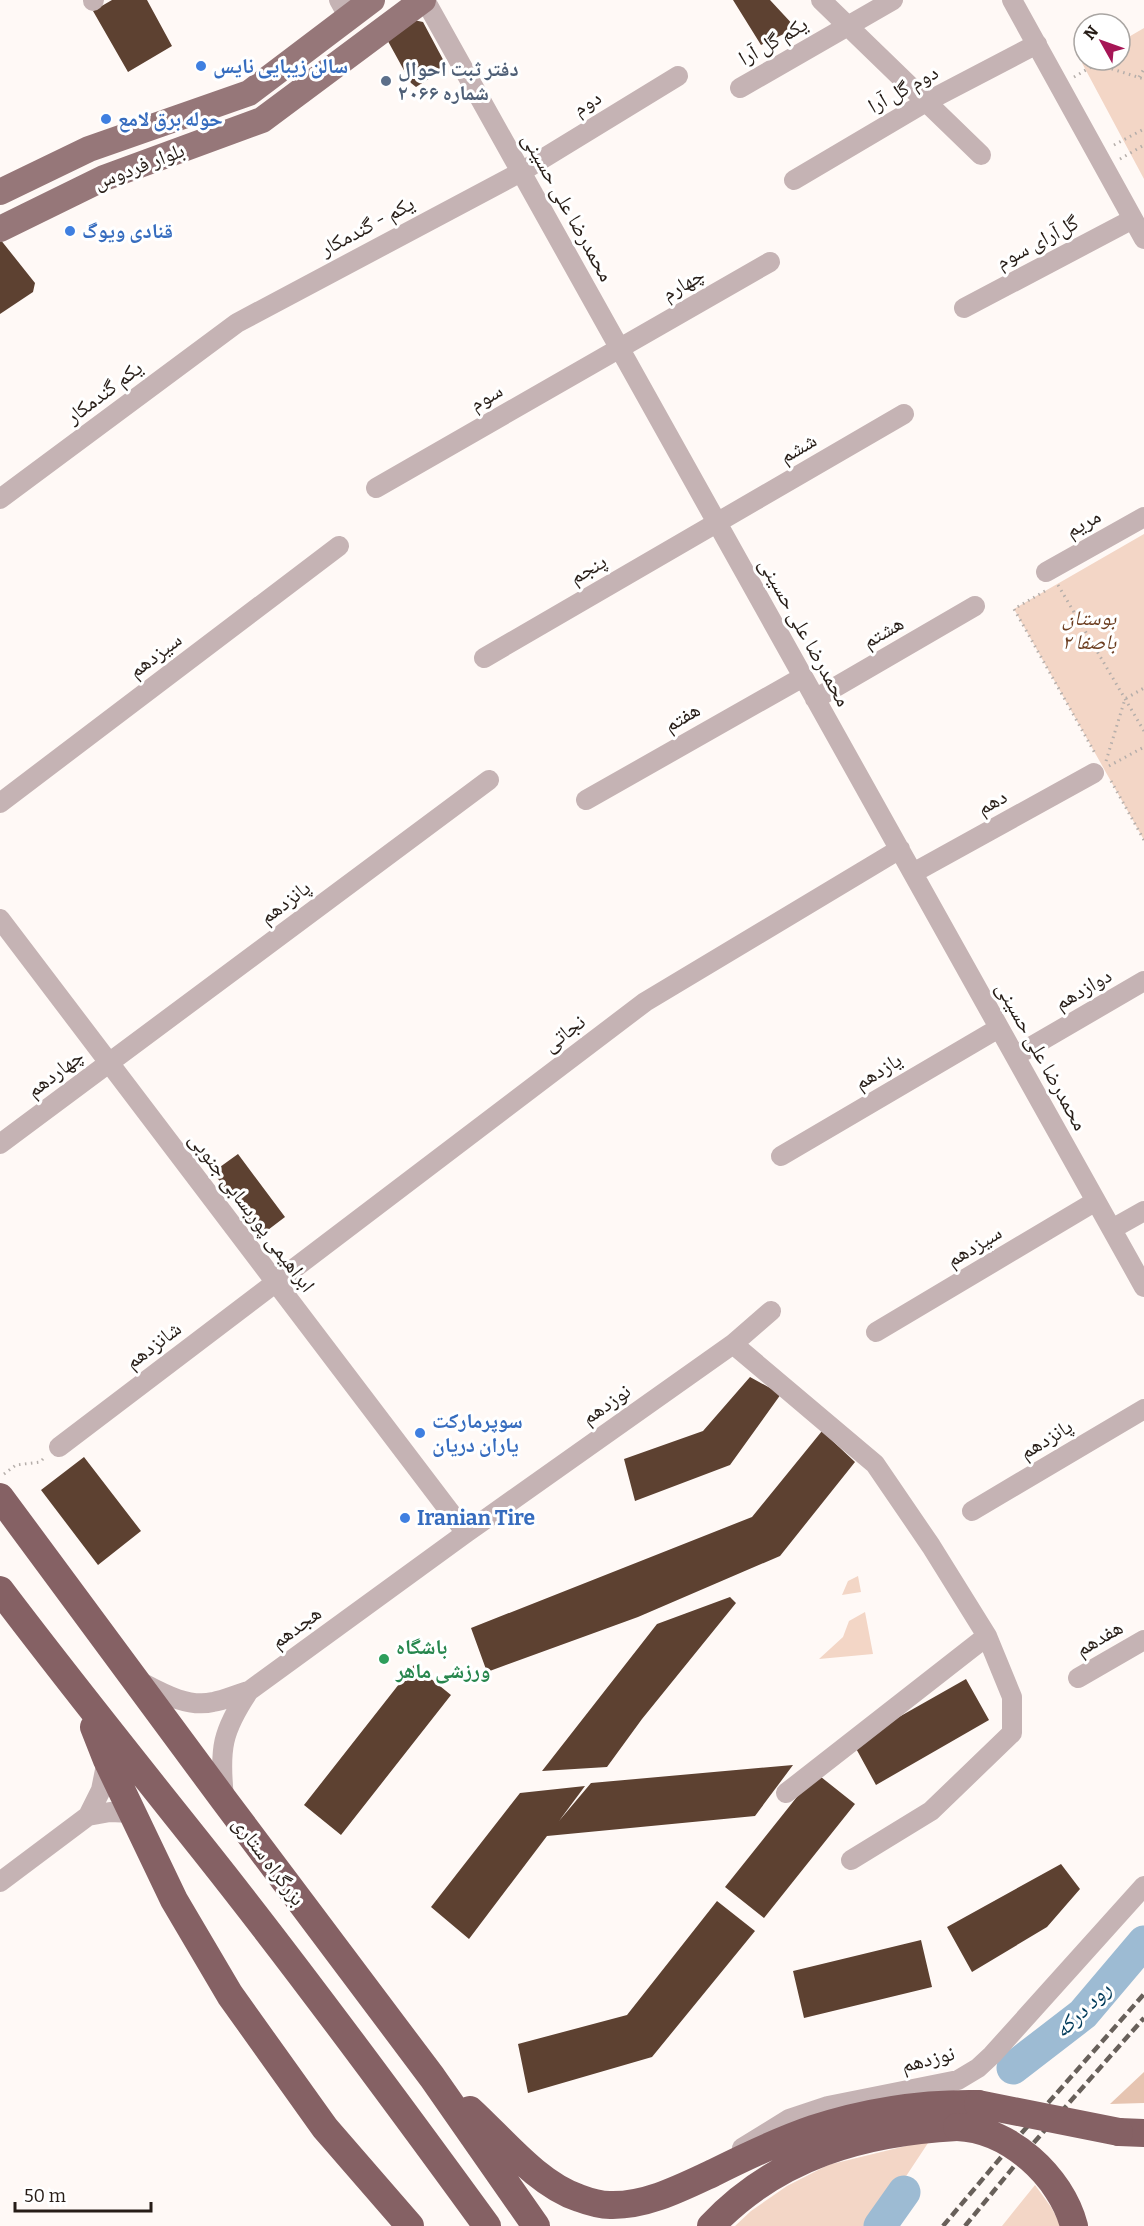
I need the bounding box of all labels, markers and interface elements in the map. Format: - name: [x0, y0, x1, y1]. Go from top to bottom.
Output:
- street label: یکم گل‌ آرا: [734, 11, 813, 72]
- north arrow: [1072, 12, 1132, 72]
- text: N: [1080, 22, 1102, 44]
- place label: سالن زیبایی نایس: [213, 53, 348, 79]
- place label: دفتر ثبت احوال شماره ۲۰۶۶: [398, 56, 519, 106]
- marker: سالن زیبایی نایس: [194, 59, 208, 73]
- street label: دوم گل‌ آرا: [863, 59, 943, 120]
- marker: دفتر ثبت احوال شماره ۲۰۶۶: [379, 74, 393, 88]
- street label: دوم: [568, 84, 607, 122]
- place label: حوله برق لامع: [118, 106, 223, 133]
- marker: حوله برق لامع: [99, 112, 113, 126]
- street label: محمدرضا علی حسینی: [516, 128, 620, 286]
- street label: بلوار فردوس: [90, 137, 188, 195]
- street label: یکم - گندمکار: [314, 190, 419, 263]
- street label: گل‌آرای سوم: [991, 209, 1084, 276]
- place label: قنادی ویوگ: [82, 218, 173, 244]
- marker: قنادی ویوگ: [63, 224, 77, 238]
- street label: چهارم: [657, 261, 710, 307]
- street label: یکم گندمکار: [60, 355, 148, 431]
- street label: سوم: [465, 377, 508, 418]
- street label: ششم: [775, 427, 822, 470]
- street label: مریم: [1061, 503, 1106, 544]
- street label: پنجم: [565, 548, 612, 591]
- street label: محمدرضا علی حسینی: [753, 553, 857, 711]
- park label: بوستان باصفا ۲: [1062, 605, 1117, 655]
- street label: هشتم: [858, 610, 909, 655]
- street label: سیزدهم: [123, 626, 188, 684]
- street label: هفتم: [659, 696, 705, 738]
- street label: دهم: [972, 783, 1012, 822]
- street label: پانزدهم: [254, 874, 316, 930]
- street label: دوازدهم: [1050, 962, 1117, 1017]
- street label: محمدرضا علی حسینی: [990, 977, 1094, 1135]
- street label: نجاتی: [538, 1009, 590, 1057]
- street label: چهاردهم: [21, 1043, 89, 1104]
- street label: یازدهم: [849, 1047, 907, 1096]
- street label: ابراهیمی پوربسابی جنوبی: [183, 1127, 321, 1297]
- street label: سیزدهم: [941, 1219, 1007, 1274]
- street label: شانزدهم: [120, 1315, 187, 1375]
- street label: نوزدهم: [576, 1378, 636, 1431]
- place label: سوپرمارکت یاران دریان: [432, 1408, 523, 1458]
- street label: پانزدهم: [1015, 1413, 1078, 1466]
- marker: سوپرمارکت یاران دریان: [413, 1426, 427, 1440]
- place label: Iranian Tire: [417, 1505, 535, 1531]
- marker: Iranian Tire: [398, 1511, 412, 1525]
- street label: هجدهم: [266, 1600, 327, 1655]
- street label: هفدهم: [1071, 1614, 1128, 1663]
- place label: باشگاه ورزشی ماهر: [395, 1634, 490, 1684]
- marker: باشگاه ورزشی ماهر: [377, 1652, 391, 1666]
- street label: بزرگراه ستاری: [227, 1811, 311, 1911]
- water label: رود درکه: [1048, 1976, 1116, 2043]
- street label: نوزدهم: [899, 2040, 958, 2079]
- scale bar: [15, 2175, 152, 2213]
- text: 50 m: [24, 2185, 66, 2207]

